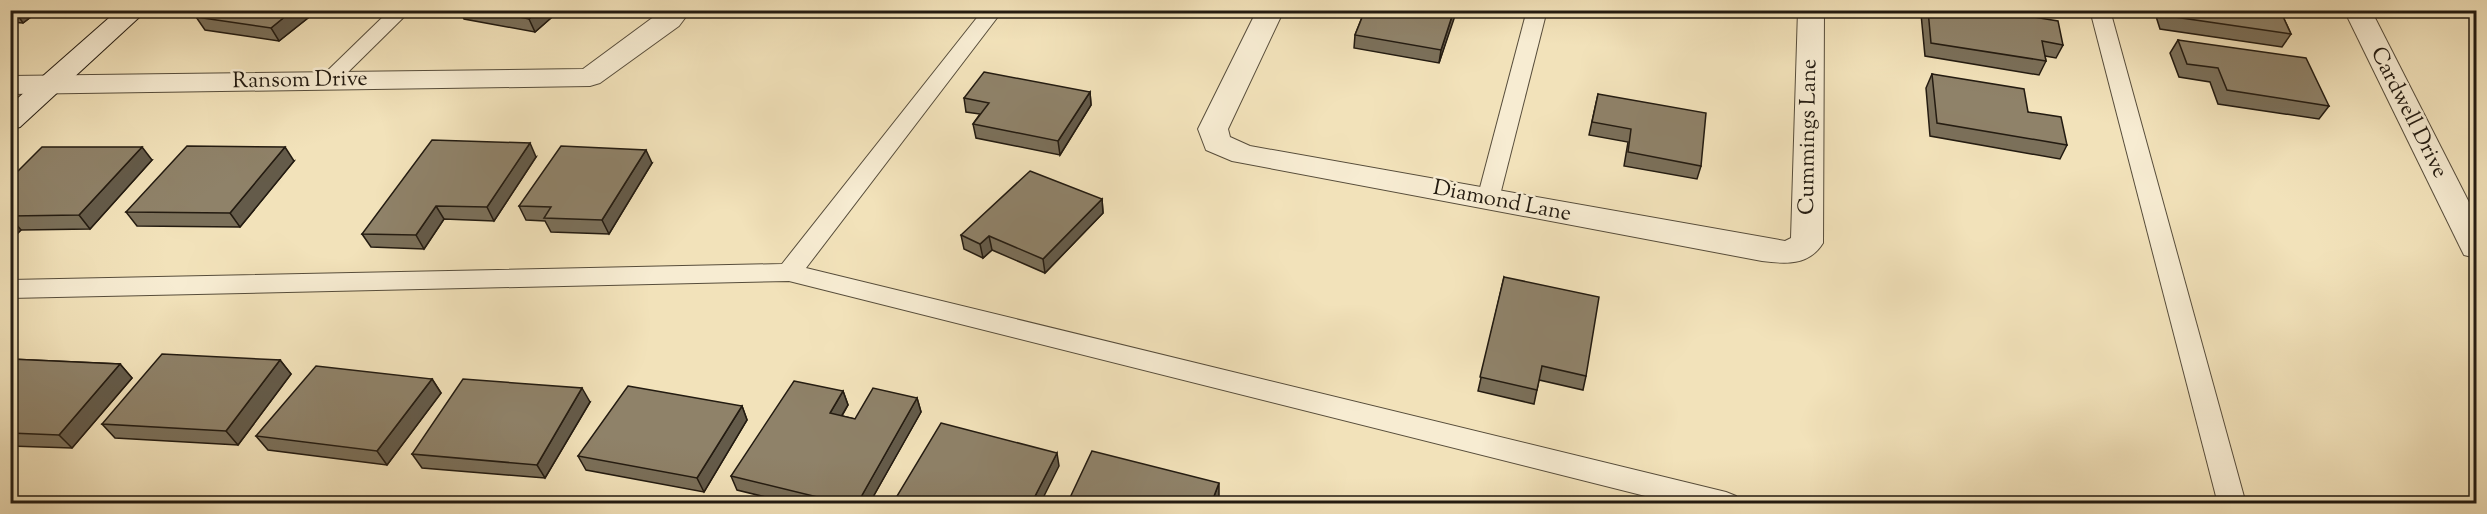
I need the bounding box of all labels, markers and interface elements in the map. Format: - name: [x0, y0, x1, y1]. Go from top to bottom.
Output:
- street label: Cardwell Drive: [2361, 42, 2455, 184]
- street label: Cummings Lane: [1792, 59, 1826, 215]
- street label: Ransom Drive: [232, 64, 368, 98]
- street label: Diamond Lane: [1430, 173, 1574, 231]

